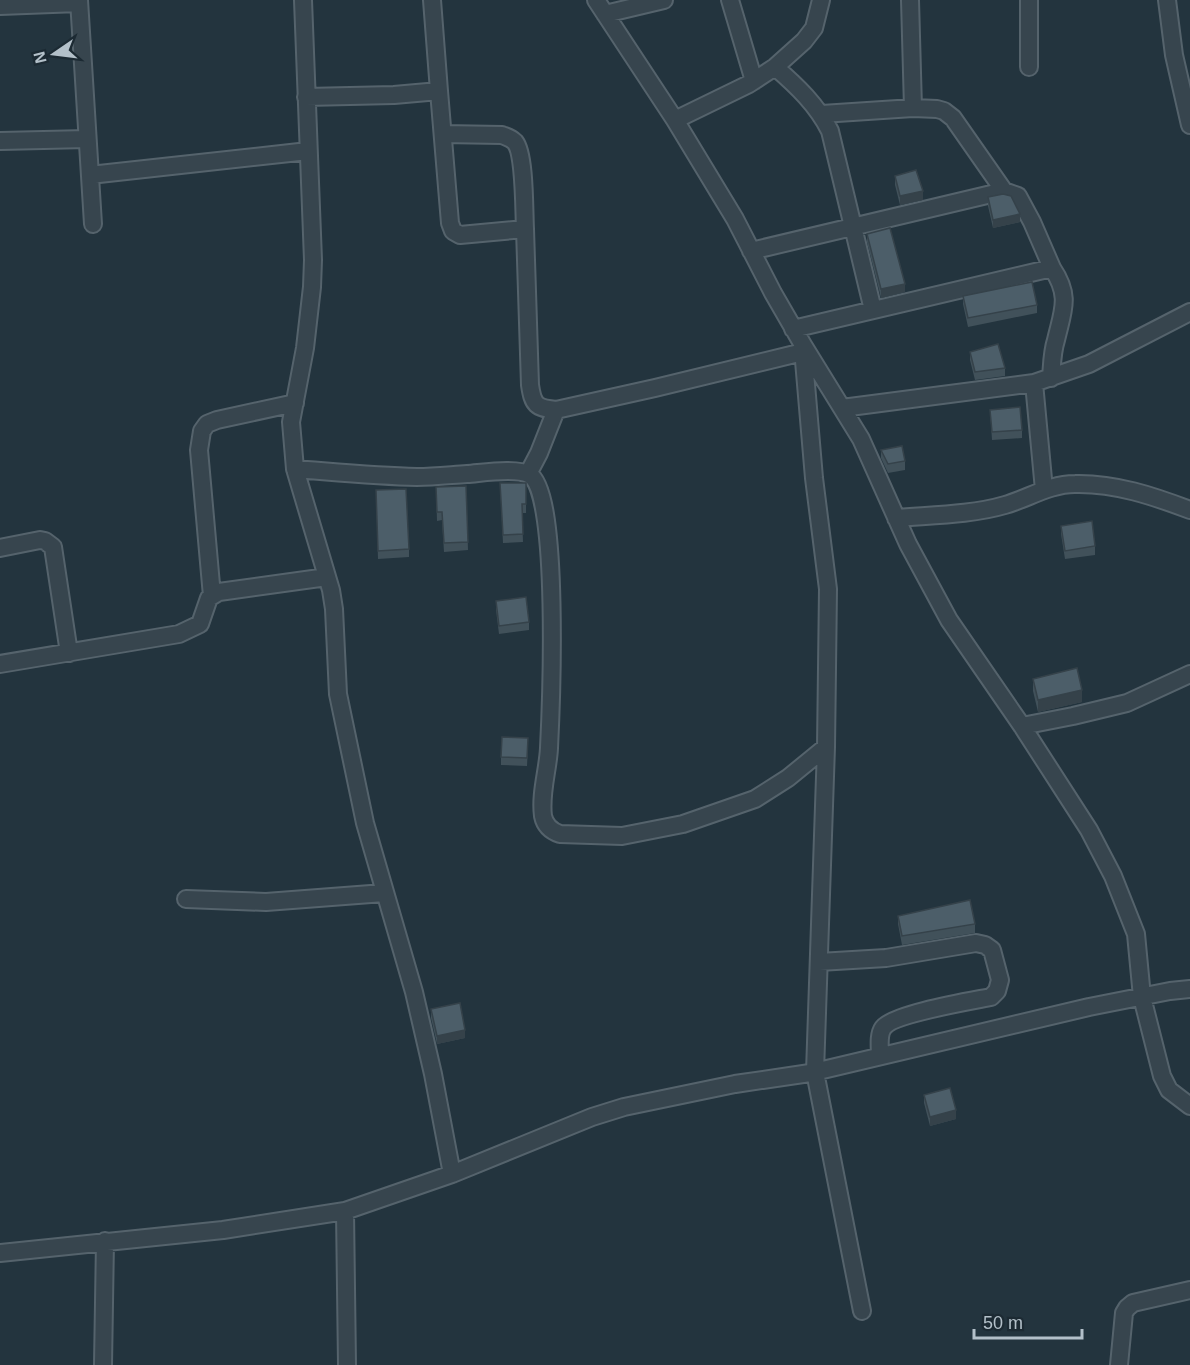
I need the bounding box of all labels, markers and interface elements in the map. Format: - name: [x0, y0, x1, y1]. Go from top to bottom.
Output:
- north arrow: [24, 24, 84, 84]
- text: N: [30, 50, 50, 65]
- scale bar: [974, 1302, 1082, 1340]
- text: 50 m: [983, 1313, 1023, 1333]

